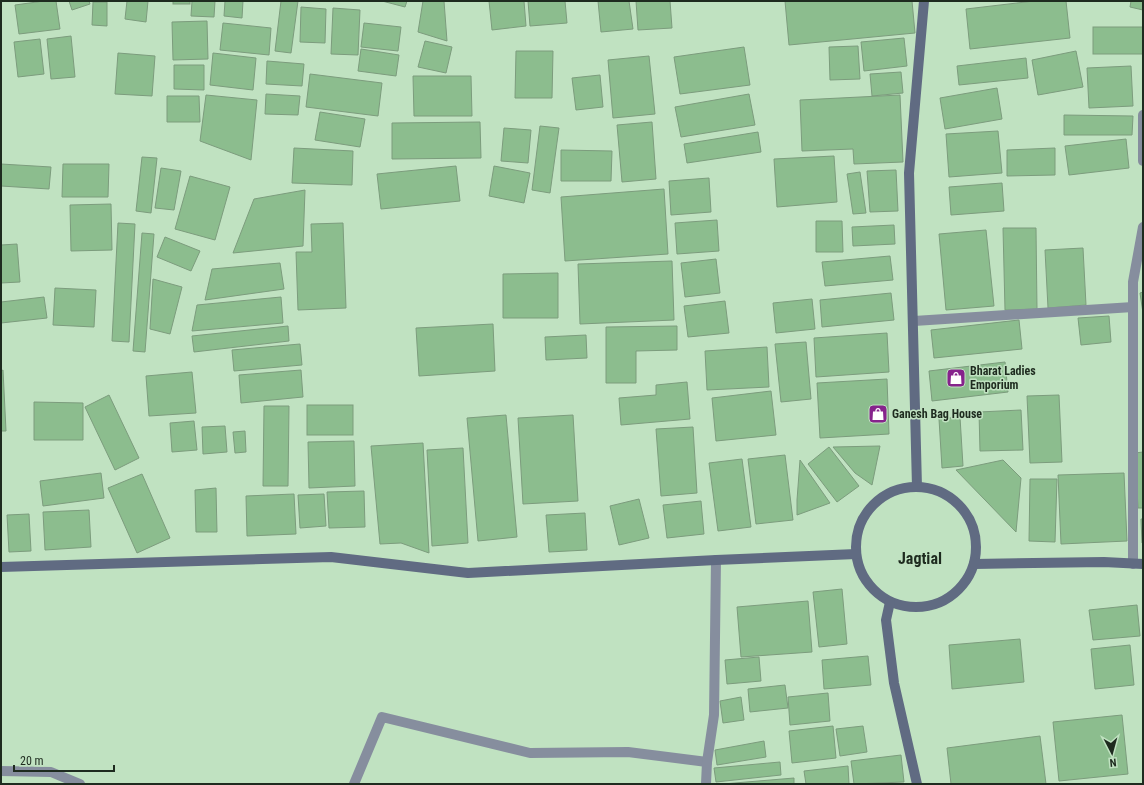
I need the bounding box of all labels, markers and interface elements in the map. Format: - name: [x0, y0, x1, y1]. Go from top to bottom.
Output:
- place label: Bharat Ladies Emporium: [970, 364, 1036, 392]
- shop icon: Bharat Ladies Emporium: [945, 367, 967, 389]
- shop icon: Ganesh Bag House: [867, 403, 889, 425]
- place label: Ganesh Bag House: [892, 407, 982, 421]
- district label: Jagtial: [898, 549, 942, 568]
- north arrow: [1092, 733, 1132, 773]
- scale bar: [14, 747, 114, 773]
- text: 20 m: [20, 754, 44, 768]
- text: N: [1109, 756, 1117, 769]

